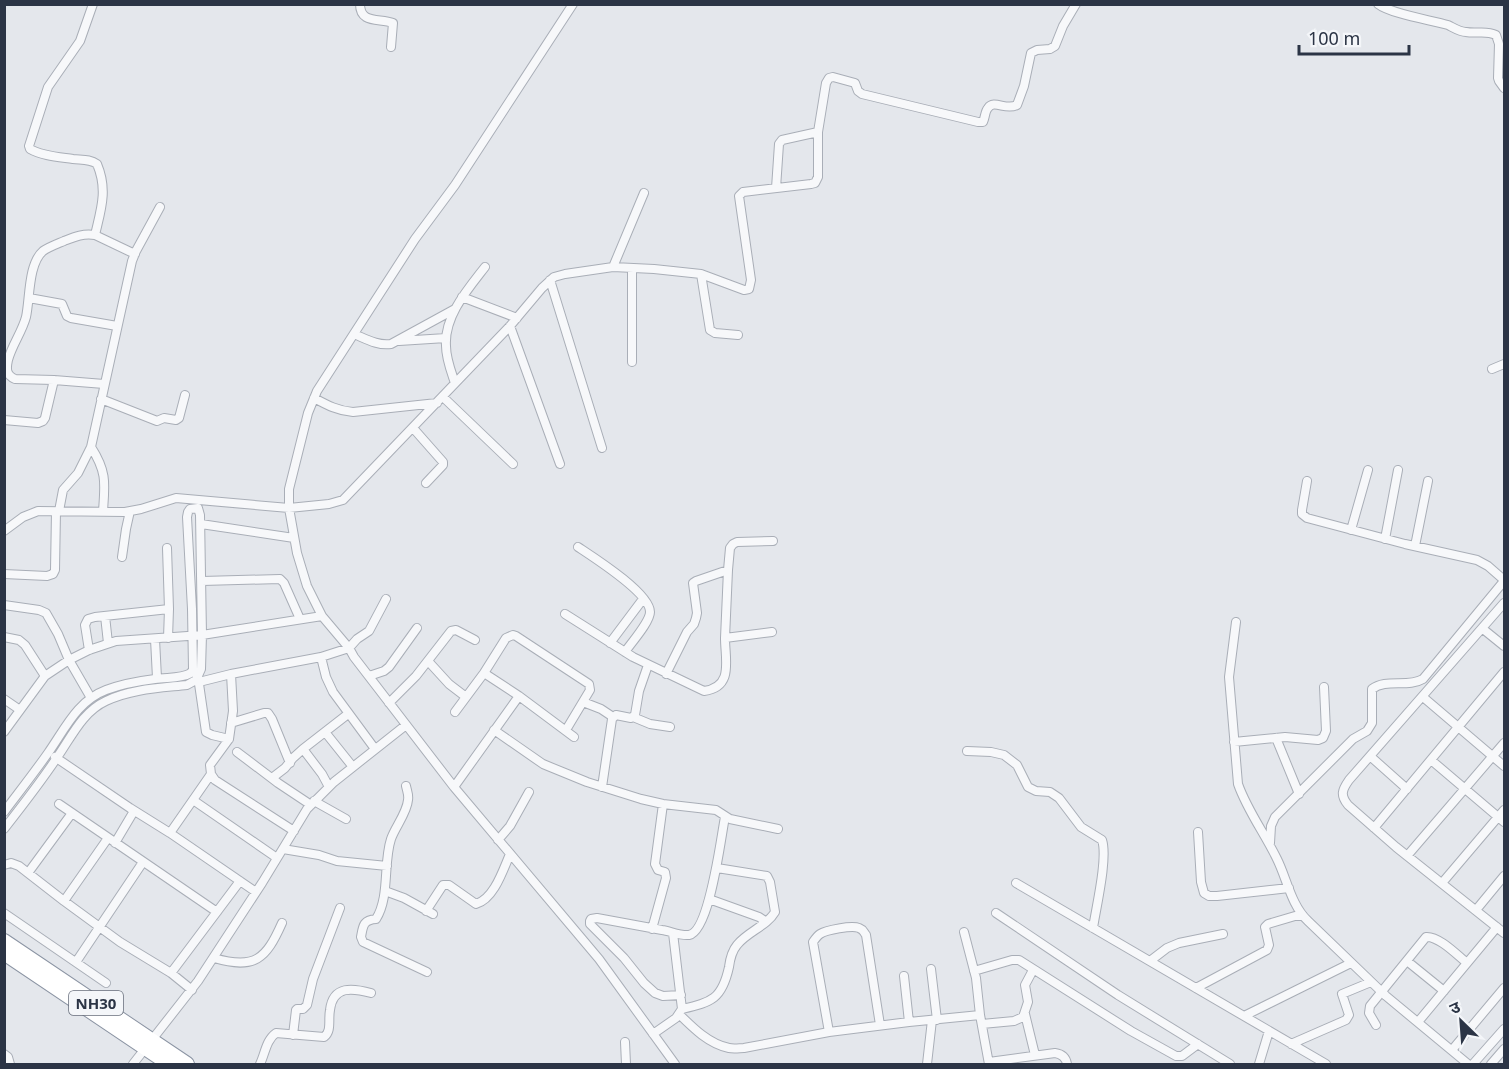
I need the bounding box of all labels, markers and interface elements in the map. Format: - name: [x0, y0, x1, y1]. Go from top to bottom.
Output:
- scale bar: [1299, 18, 1408, 56]
- text: 100 m: [1308, 26, 1360, 50]
- road number: NH30: [69, 991, 123, 1015]
- north arrow: [1431, 991, 1491, 1051]
- text: उ: [1446, 995, 1464, 1019]

